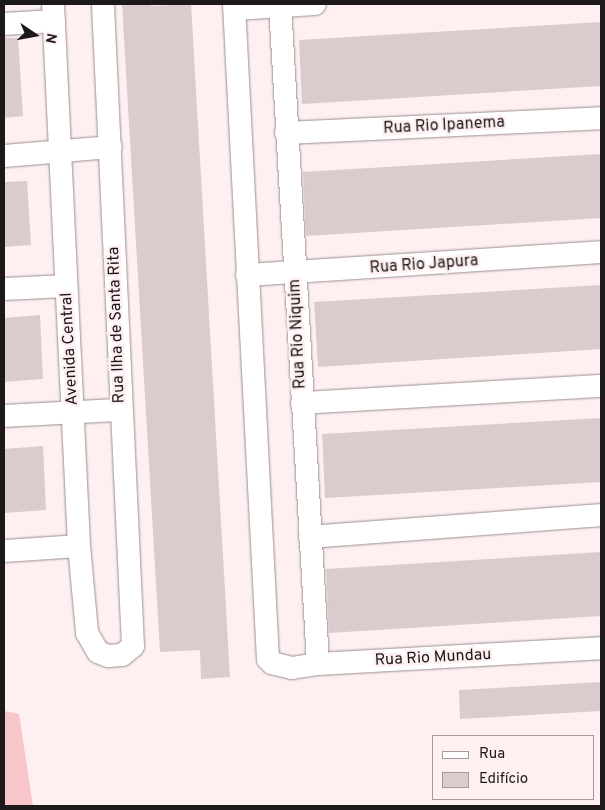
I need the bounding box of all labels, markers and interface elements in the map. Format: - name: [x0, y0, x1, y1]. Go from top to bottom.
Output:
- north arrow: [10, 10, 60, 60]
- text: N: [41, 32, 60, 45]
- street label: Rua Rio Ipanema: [383, 113, 505, 139]
- street label: Rua llha de Santa Rita: [105, 246, 129, 404]
- street label: Rua Rio Japura: [369, 252, 479, 278]
- street label: Rua Rio Niquim: [286, 279, 310, 389]
- street label: Avenida Central: [57, 292, 83, 406]
- street label: Rua Rio Mundau: [374, 645, 492, 671]
- legend: [432, 735, 595, 800]
- text: Rua: [479, 745, 505, 764]
- text: Edifício: [479, 770, 528, 789]

